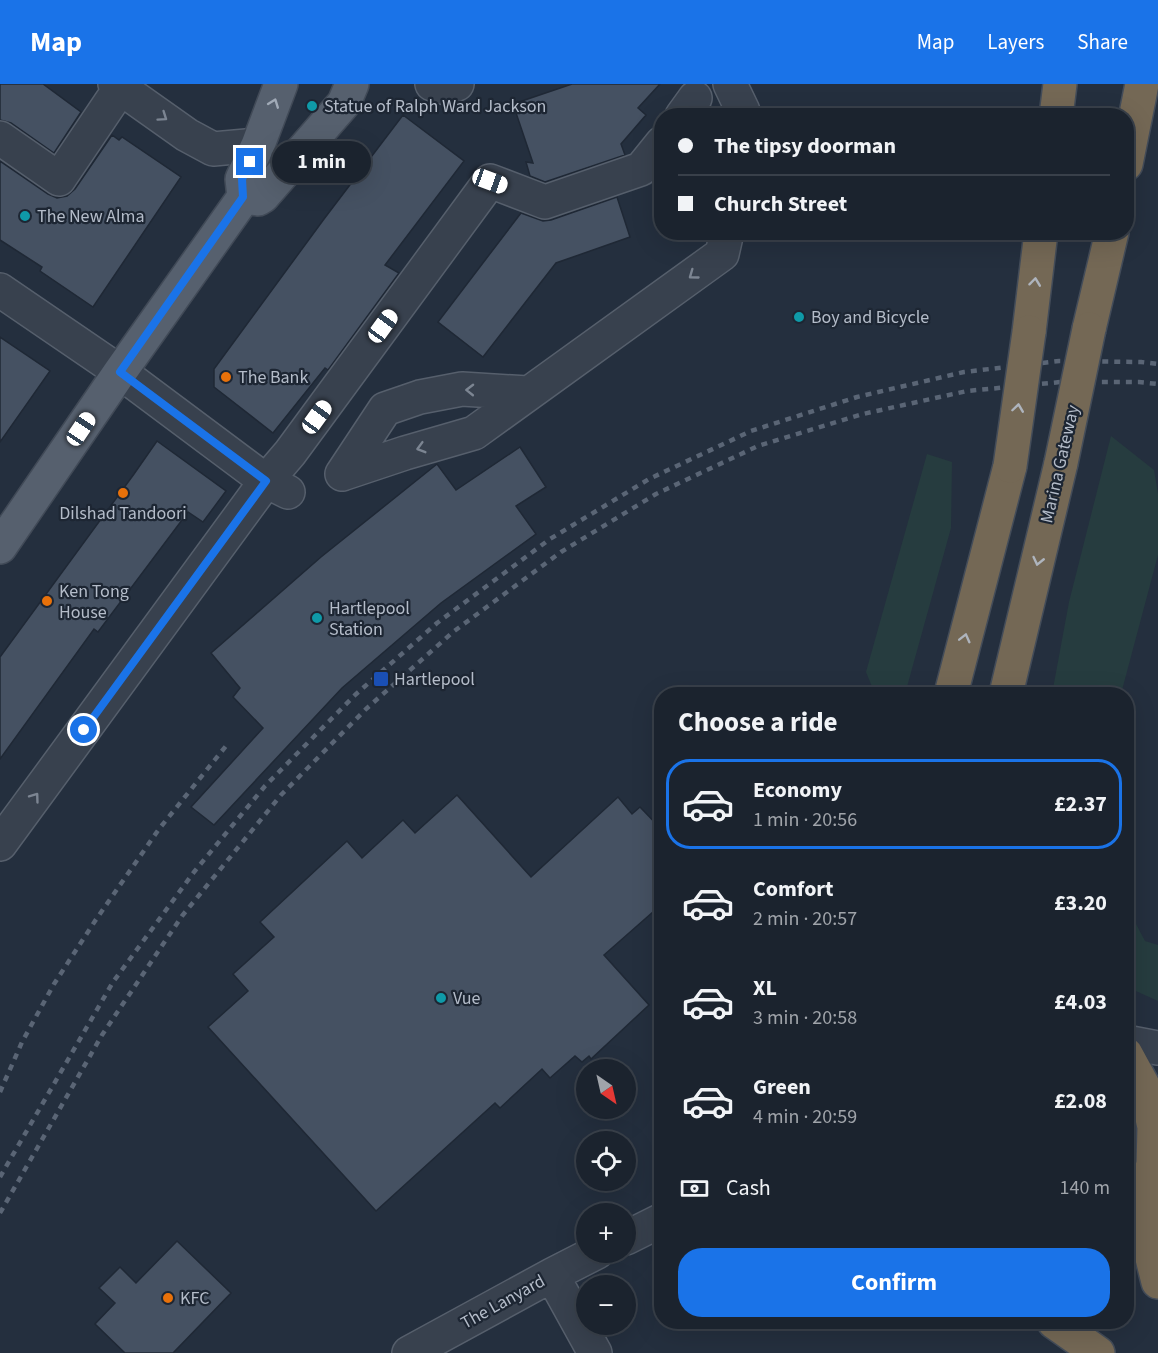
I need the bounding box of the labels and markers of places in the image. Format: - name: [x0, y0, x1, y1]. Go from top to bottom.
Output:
- place label: Statue of Ralph Ward Jackson: [324, 94, 546, 119]
- marker: Statue of Ralph Ward Jackson: [305, 99, 319, 113]
- place label: The New Alma: [37, 204, 145, 229]
- marker: The New Alma: [18, 209, 32, 223]
- place label: Boy and Bicycle: [811, 305, 929, 330]
- marker: Boy and Bicycle: [792, 310, 806, 324]
- place label: The Bank: [238, 365, 308, 390]
- marker: The Bank: [219, 370, 233, 384]
- marker: Dilshad Tandoori: [116, 486, 130, 500]
- place label: Dilshad Tandoori: [59, 501, 187, 526]
- place label: Ken Tong House: [59, 579, 129, 625]
- marker: Ken Tong House: [40, 594, 54, 608]
- place label: Hartlepool Station: [329, 596, 410, 642]
- marker: Hartlepool Station: [310, 611, 324, 625]
- place label: Hartlepool: [394, 667, 475, 692]
- marker: Hartlepool: [372, 670, 390, 688]
- place label: Vue: [453, 986, 481, 1011]
- marker: Vue: [434, 991, 448, 1005]
- place label: KFC: [180, 1286, 209, 1311]
- marker: KFC: [161, 1291, 175, 1305]

